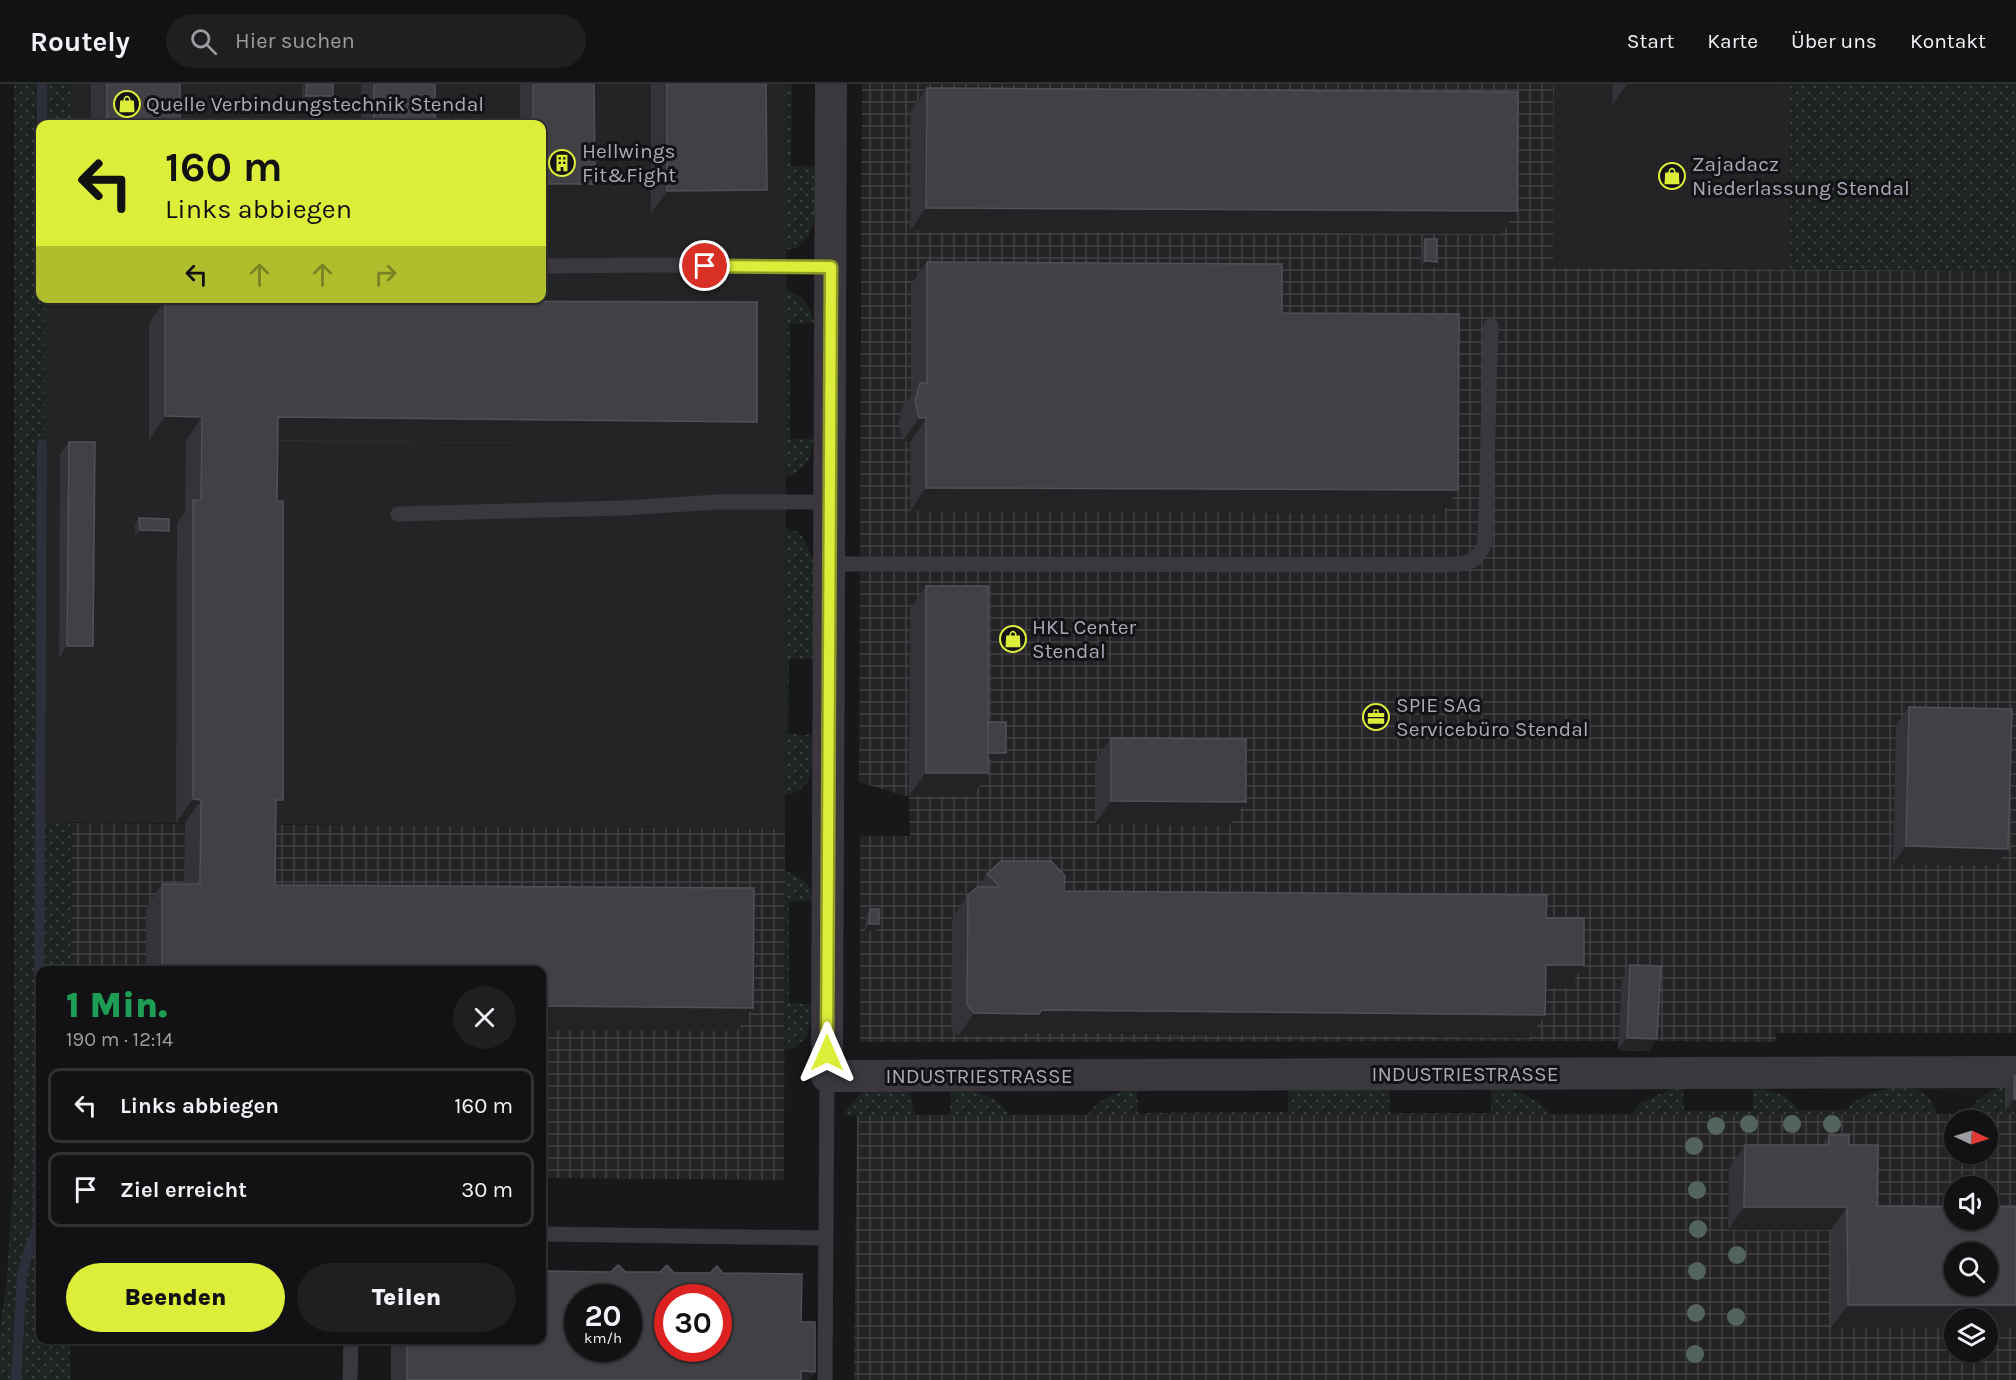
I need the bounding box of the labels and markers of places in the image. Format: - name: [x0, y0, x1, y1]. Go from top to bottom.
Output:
- shop icon: Quelle Verbindungstechnik Stendal: [112, 89, 142, 119]
- place label: Quelle Verbindungstechnik Stendal: [146, 92, 484, 116]
- place label: Hellwings Fit&Fight: [582, 139, 676, 187]
- building icon: Hellwings Fit&Fight: [547, 148, 577, 178]
- place label: Zajadacz Niederlassung Stendal: [1692, 152, 1910, 200]
- shop icon: Zajadacz Niederlassung Stendal: [1657, 161, 1687, 191]
- pin: [679, 240, 730, 291]
- place label: HKL Center Stendal: [1032, 615, 1137, 663]
- shop icon: HKL Center Stendal: [998, 624, 1028, 654]
- place label: SPIE SAG Servicebüro Stendal: [1396, 693, 1589, 741]
- office icon: SPIE SAG Servicebüro Stendal: [1361, 702, 1391, 732]

